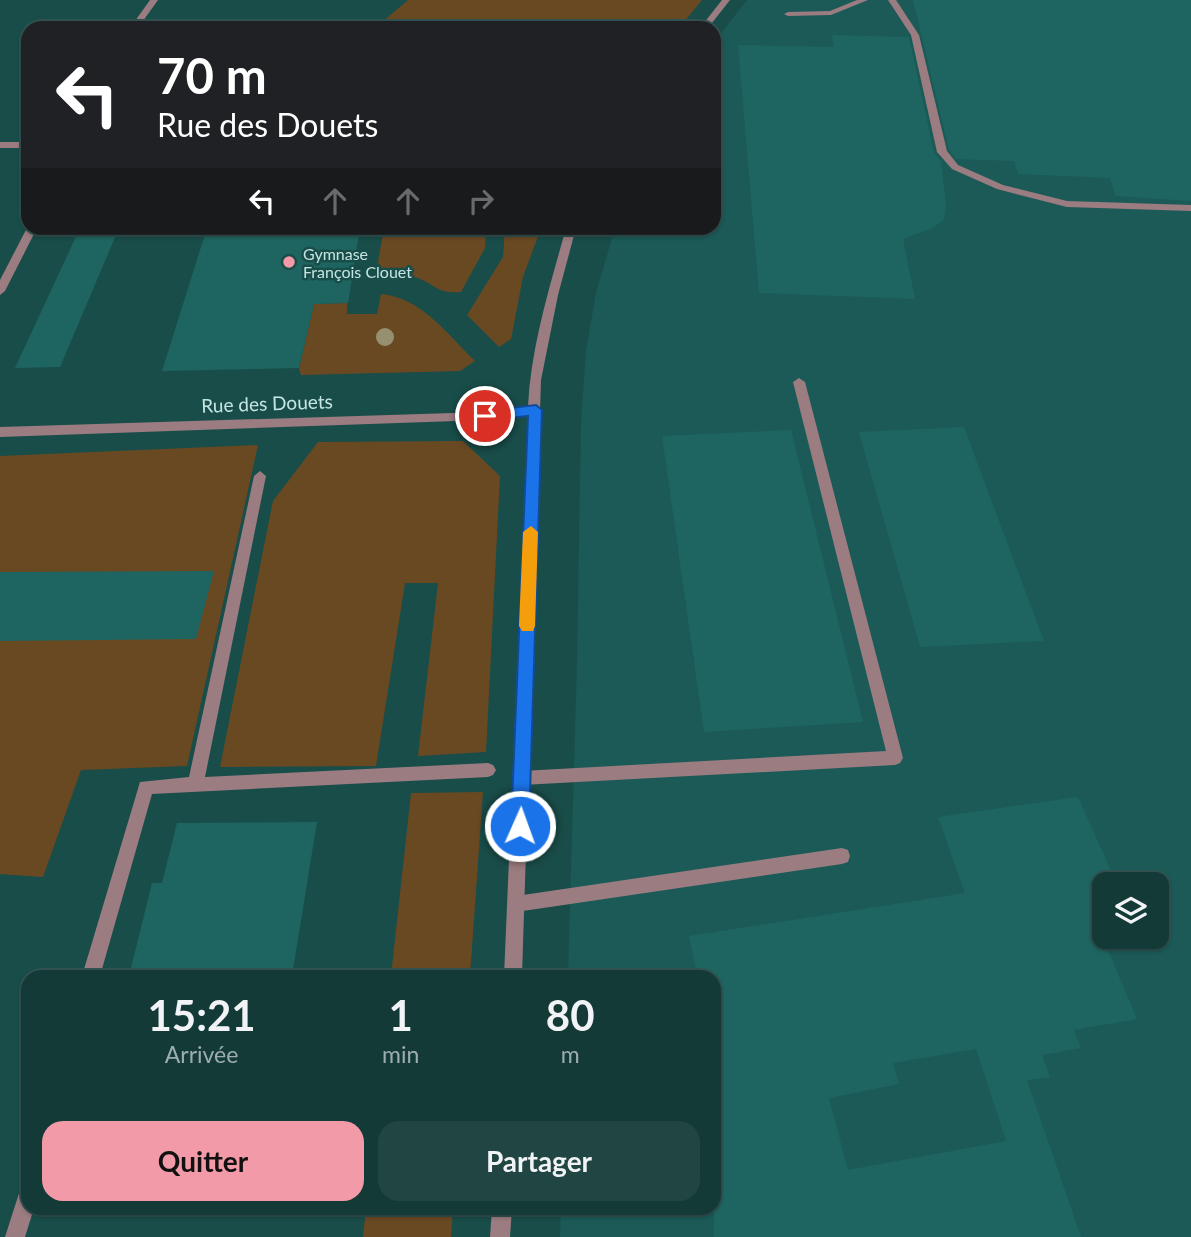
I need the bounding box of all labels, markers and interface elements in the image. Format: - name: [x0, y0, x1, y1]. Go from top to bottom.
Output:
- text: 70 m: [157, 46, 267, 104]
- icon: left: [42, 49, 133, 140]
- text: Rue des Douets: [157, 105, 378, 144]
- icon: left: [243, 182, 281, 220]
- icon: ahead: [316, 182, 354, 220]
- icon: ahead: [389, 182, 427, 220]
- icon: right: [462, 182, 500, 220]
- place label: Gymnase François Clouet: [303, 244, 412, 281]
- marker: Gymnase François Clouet: [281, 254, 297, 270]
- pin: [455, 386, 515, 446]
- street label: Rue des Douets: [201, 389, 333, 417]
- icon: arrive: [466, 397, 504, 435]
- position arrow: [483, 789, 557, 863]
- map controls: [1092, 872, 1169, 949]
- button: layers: [1092, 872, 1169, 949]
- text: 15:21: [147, 990, 256, 1040]
- text: 1: [389, 990, 413, 1040]
- text: 80: [546, 990, 595, 1040]
- text: Arrivée: [165, 1040, 238, 1068]
- text: min: [382, 1040, 419, 1068]
- text: m: [561, 1040, 580, 1068]
- button: Quitter: [42, 1121, 364, 1201]
- button: Partager: [378, 1121, 700, 1201]

